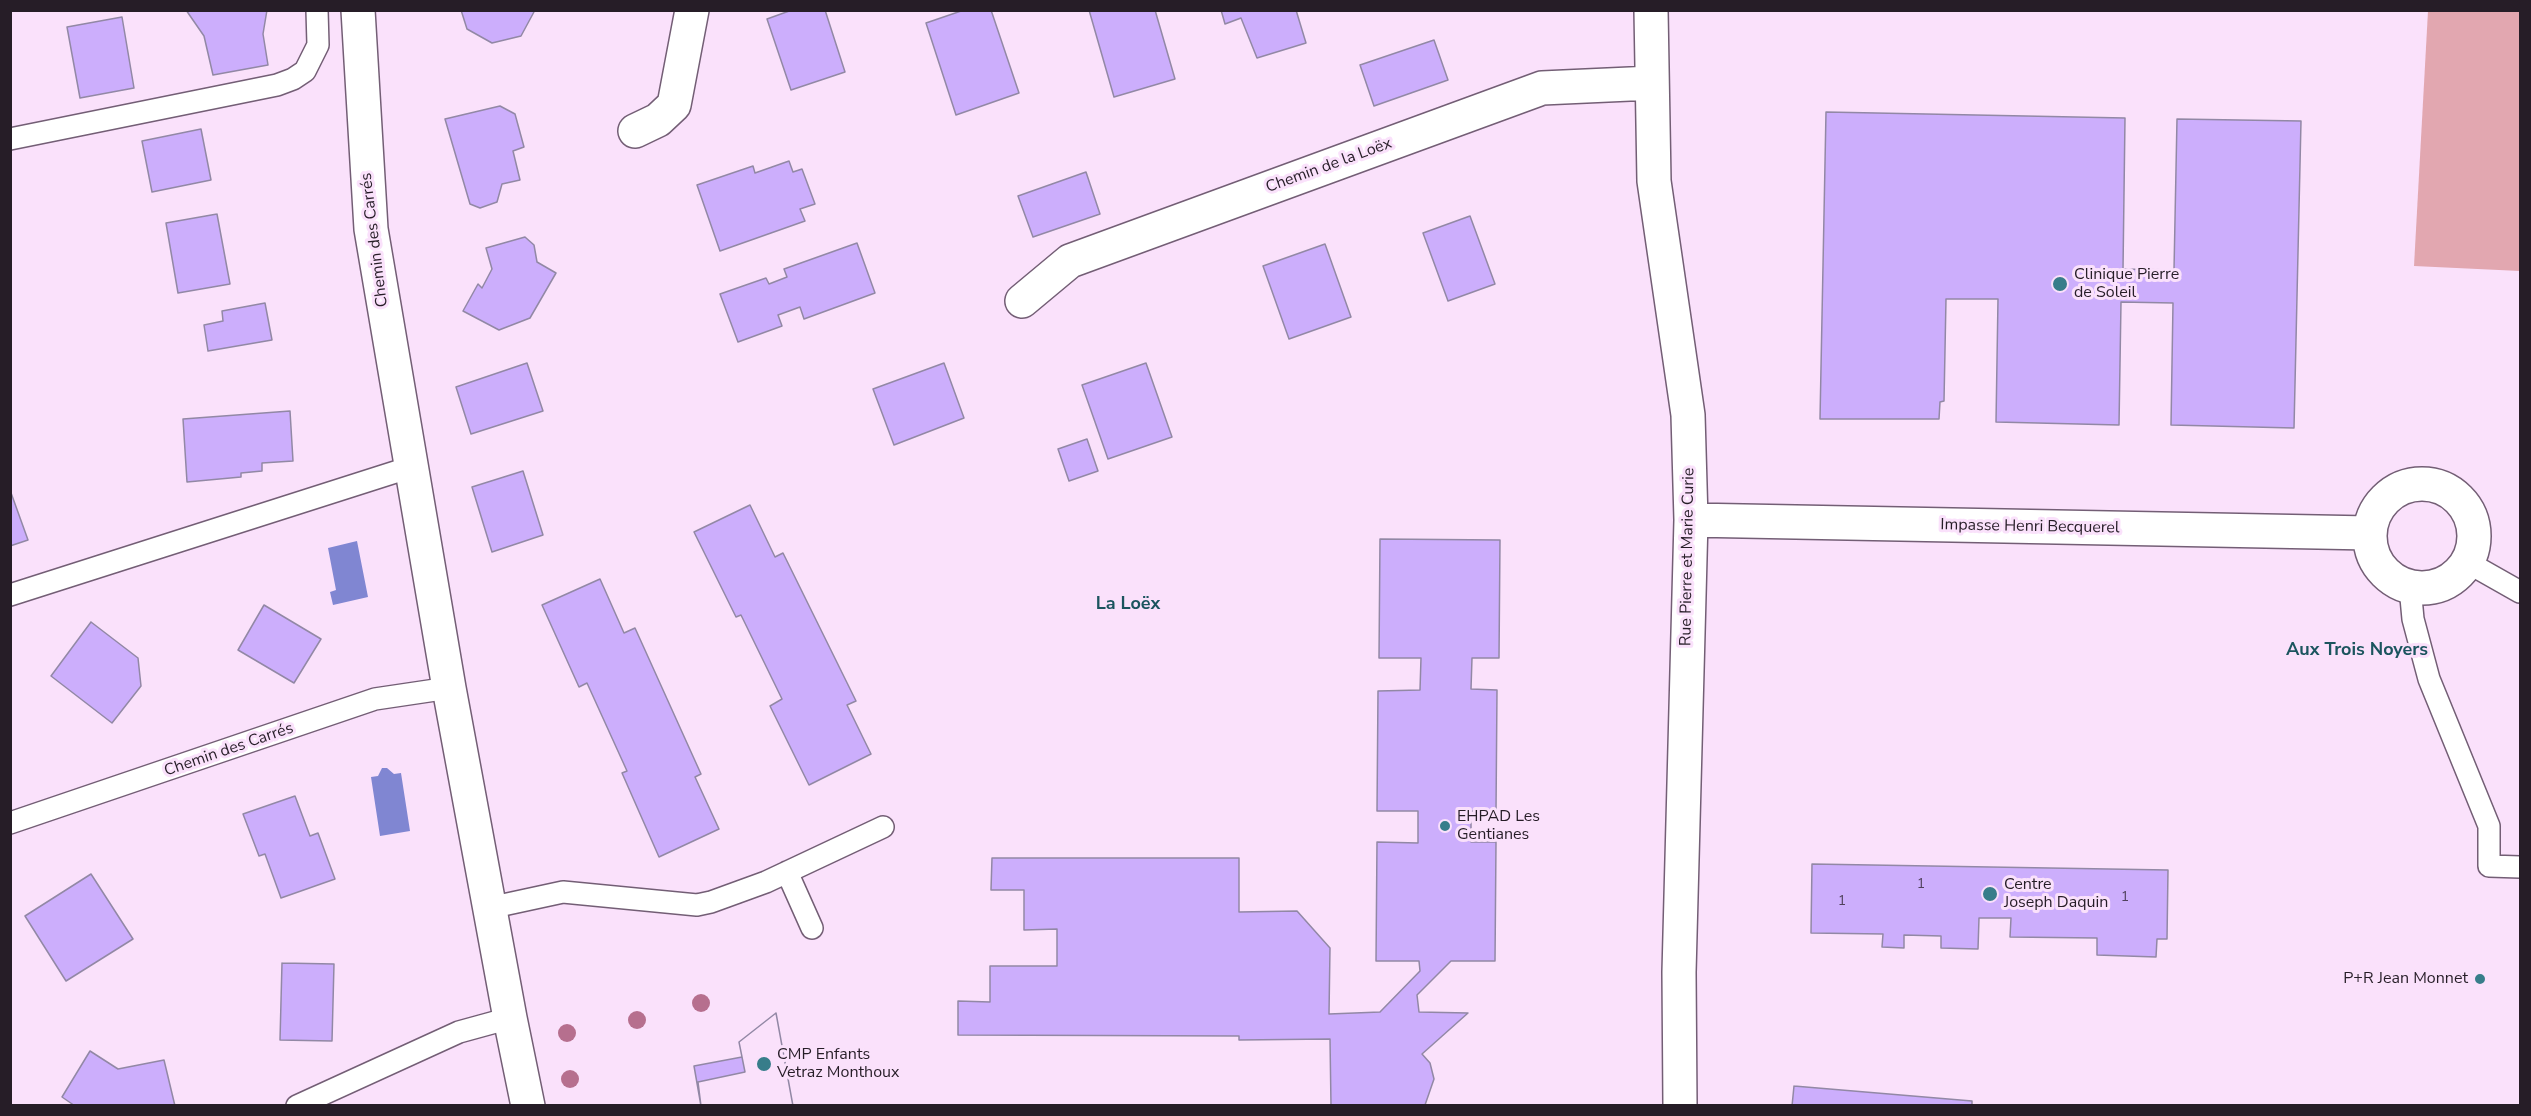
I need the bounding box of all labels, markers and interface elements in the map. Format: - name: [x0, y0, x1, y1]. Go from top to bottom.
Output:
- street label: Chemin de la Loëx: [1263, 134, 1395, 198]
- street label: Chemin des Carrés: [357, 172, 393, 308]
- place label: Clinique Pierre de Soleil: [2074, 265, 2179, 303]
- marker: Clinique Pierre de Soleil: [2051, 275, 2069, 293]
- street label: Rue Pierre et Marie Curie: [1677, 468, 1699, 646]
- street label: Impasse Henri Becquerel: [1940, 516, 2120, 538]
- district label: La Loëx: [1096, 594, 1160, 616]
- district label: Aux Trois Noyers: [2286, 640, 2428, 662]
- street label: Chemin des Carrés: [162, 719, 296, 781]
- place label: EHPAD Les Gentianes: [1457, 807, 1540, 845]
- marker: EHPAD Les Gentianes: [1438, 819, 1452, 833]
- place label: Centre Joseph Daquin: [2004, 875, 2108, 913]
- house number: 1: [1917, 877, 1925, 893]
- marker: Centre Joseph Daquin: [1981, 885, 1999, 903]
- house number: 1: [2121, 890, 2129, 906]
- house number: 1: [1838, 894, 1846, 910]
- place label: P+R Jean Monnet: [2343, 969, 2468, 989]
- marker: P+R Jean Monnet: [2473, 972, 2487, 986]
- place label: CMP Enfants Vetraz Monthoux: [777, 1045, 899, 1083]
- marker: CMP Enfants Vetraz Monthoux: [755, 1055, 773, 1073]

